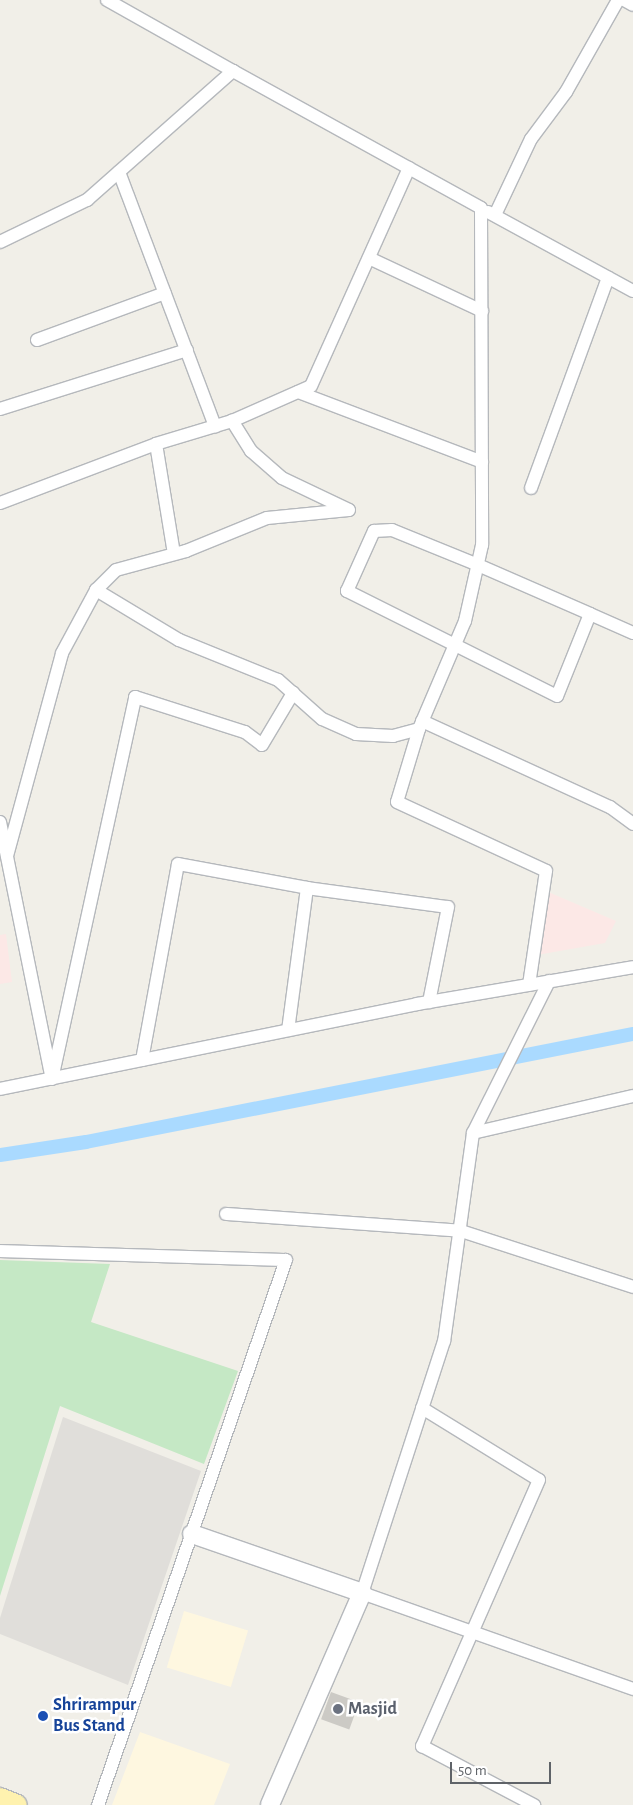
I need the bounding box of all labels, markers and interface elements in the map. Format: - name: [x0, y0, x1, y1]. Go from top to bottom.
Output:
- place label: Shrirampur Bus Stand: [53, 1695, 136, 1738]
- place label: Masjid: [348, 1698, 397, 1720]
- marker: Masjid: [332, 1703, 344, 1715]
- marker: Shrirampur Bus Stand: [37, 1710, 49, 1722]
- scale bar: [453, 1752, 554, 1784]
- text: 50 m: [458, 1763, 487, 1778]

